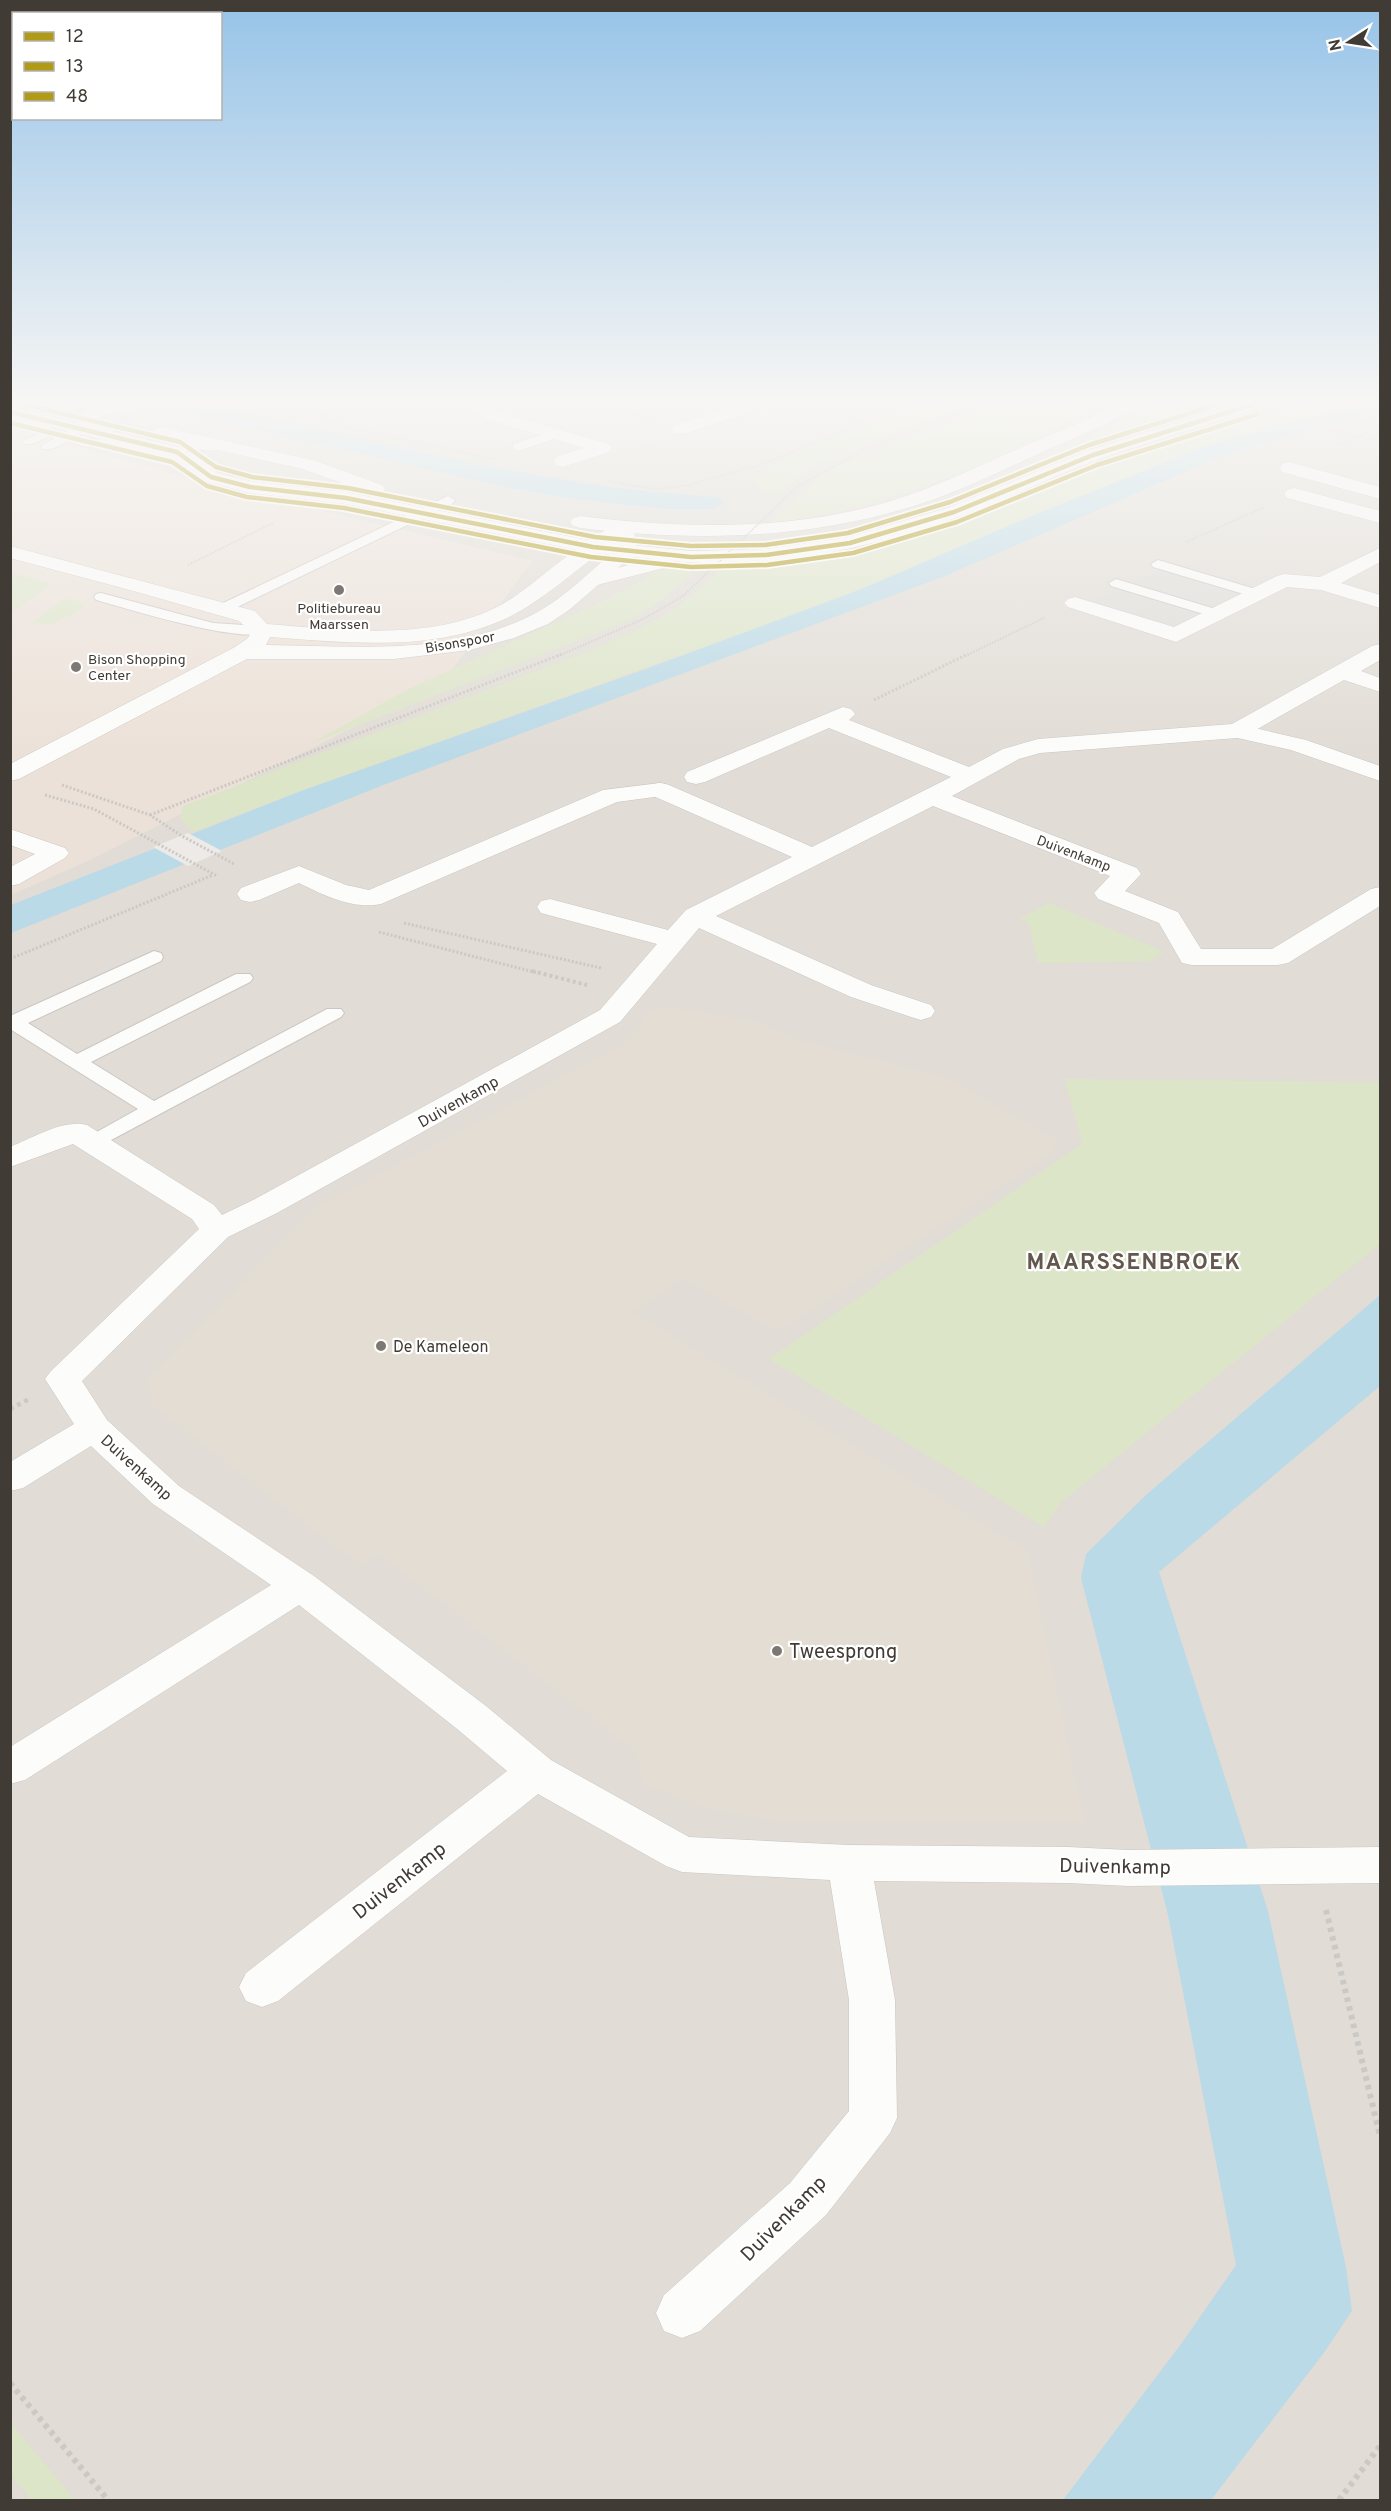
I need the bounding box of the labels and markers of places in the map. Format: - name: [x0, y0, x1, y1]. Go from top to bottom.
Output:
- marker: Politiebureau Maarssen: [332, 583, 346, 597]
- place label: Politiebureau Maarssen: [297, 601, 381, 634]
- place label: Bison Shopping Center: [88, 652, 186, 685]
- marker: Bison Shopping Center: [69, 660, 83, 674]
- place label: De Kameleon: [393, 1338, 488, 1358]
- marker: De Kameleon: [374, 1339, 388, 1353]
- place label: Tweesprong: [789, 1640, 897, 1666]
- marker: Tweesprong: [770, 1644, 784, 1658]

